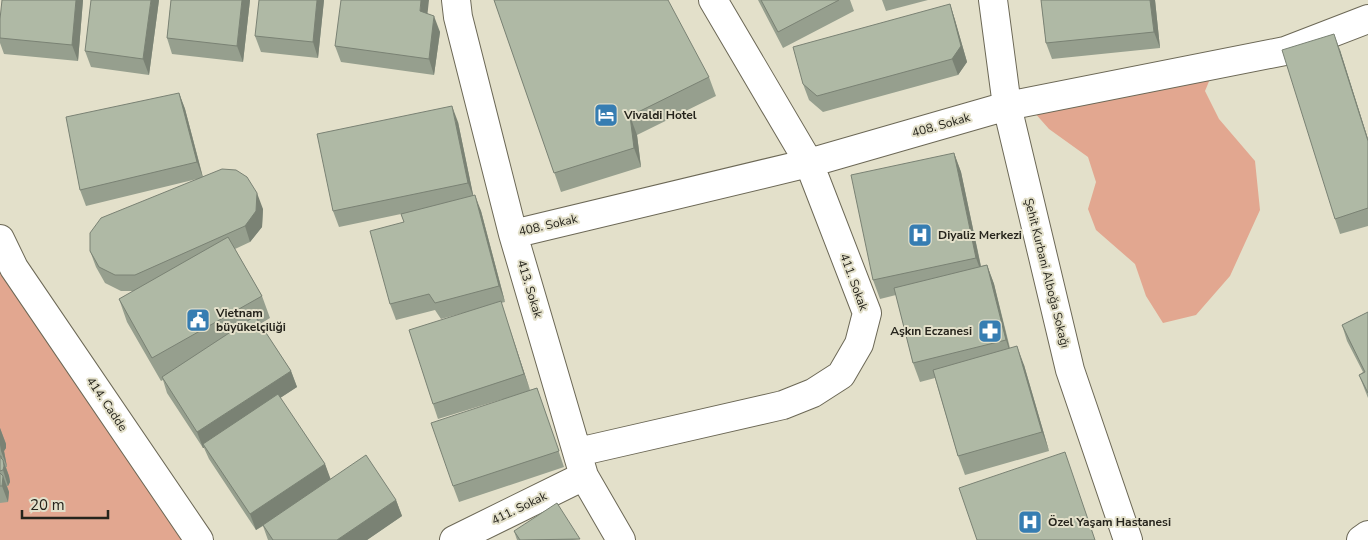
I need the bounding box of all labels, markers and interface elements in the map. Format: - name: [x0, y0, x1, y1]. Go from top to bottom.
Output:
- hotel icon: Vivaldi Hotel: [593, 102, 619, 128]
- place label: Vivaldi Hotel: [623, 107, 697, 123]
- street label: 408. Sokak: [910, 109, 973, 141]
- street label: Şehit Kurbani Alboğa Sokağı: [1021, 196, 1073, 350]
- street label: 408. Sokak: [517, 210, 580, 240]
- hospital icon: Diyaliz Merkezi: [907, 222, 933, 248]
- place label: Diyaliz Merkezi: [938, 227, 1022, 243]
- street label: 411. Sokak: [836, 251, 872, 314]
- street label: 413. Sokak: [514, 258, 547, 321]
- place label: Vietnam büyükelçiliği: [215, 305, 286, 335]
- public building icon: Vietnam büyükelçiliği: [185, 307, 211, 333]
- pharmacy icon: Aşkın Eczanesi: [977, 318, 1003, 344]
- place label: Aşkın Eczanesi: [890, 323, 972, 339]
- street label: 414. Cadde: [83, 374, 131, 434]
- street label: 411. Sokak: [489, 487, 550, 528]
- scale bar: [22, 488, 109, 520]
- text: 20 m: [30, 495, 65, 515]
- hospital icon: Özel Yaşam Hastanesi: [1017, 509, 1043, 535]
- place label: Özel Yaşam Hastanesi: [1048, 514, 1171, 530]

